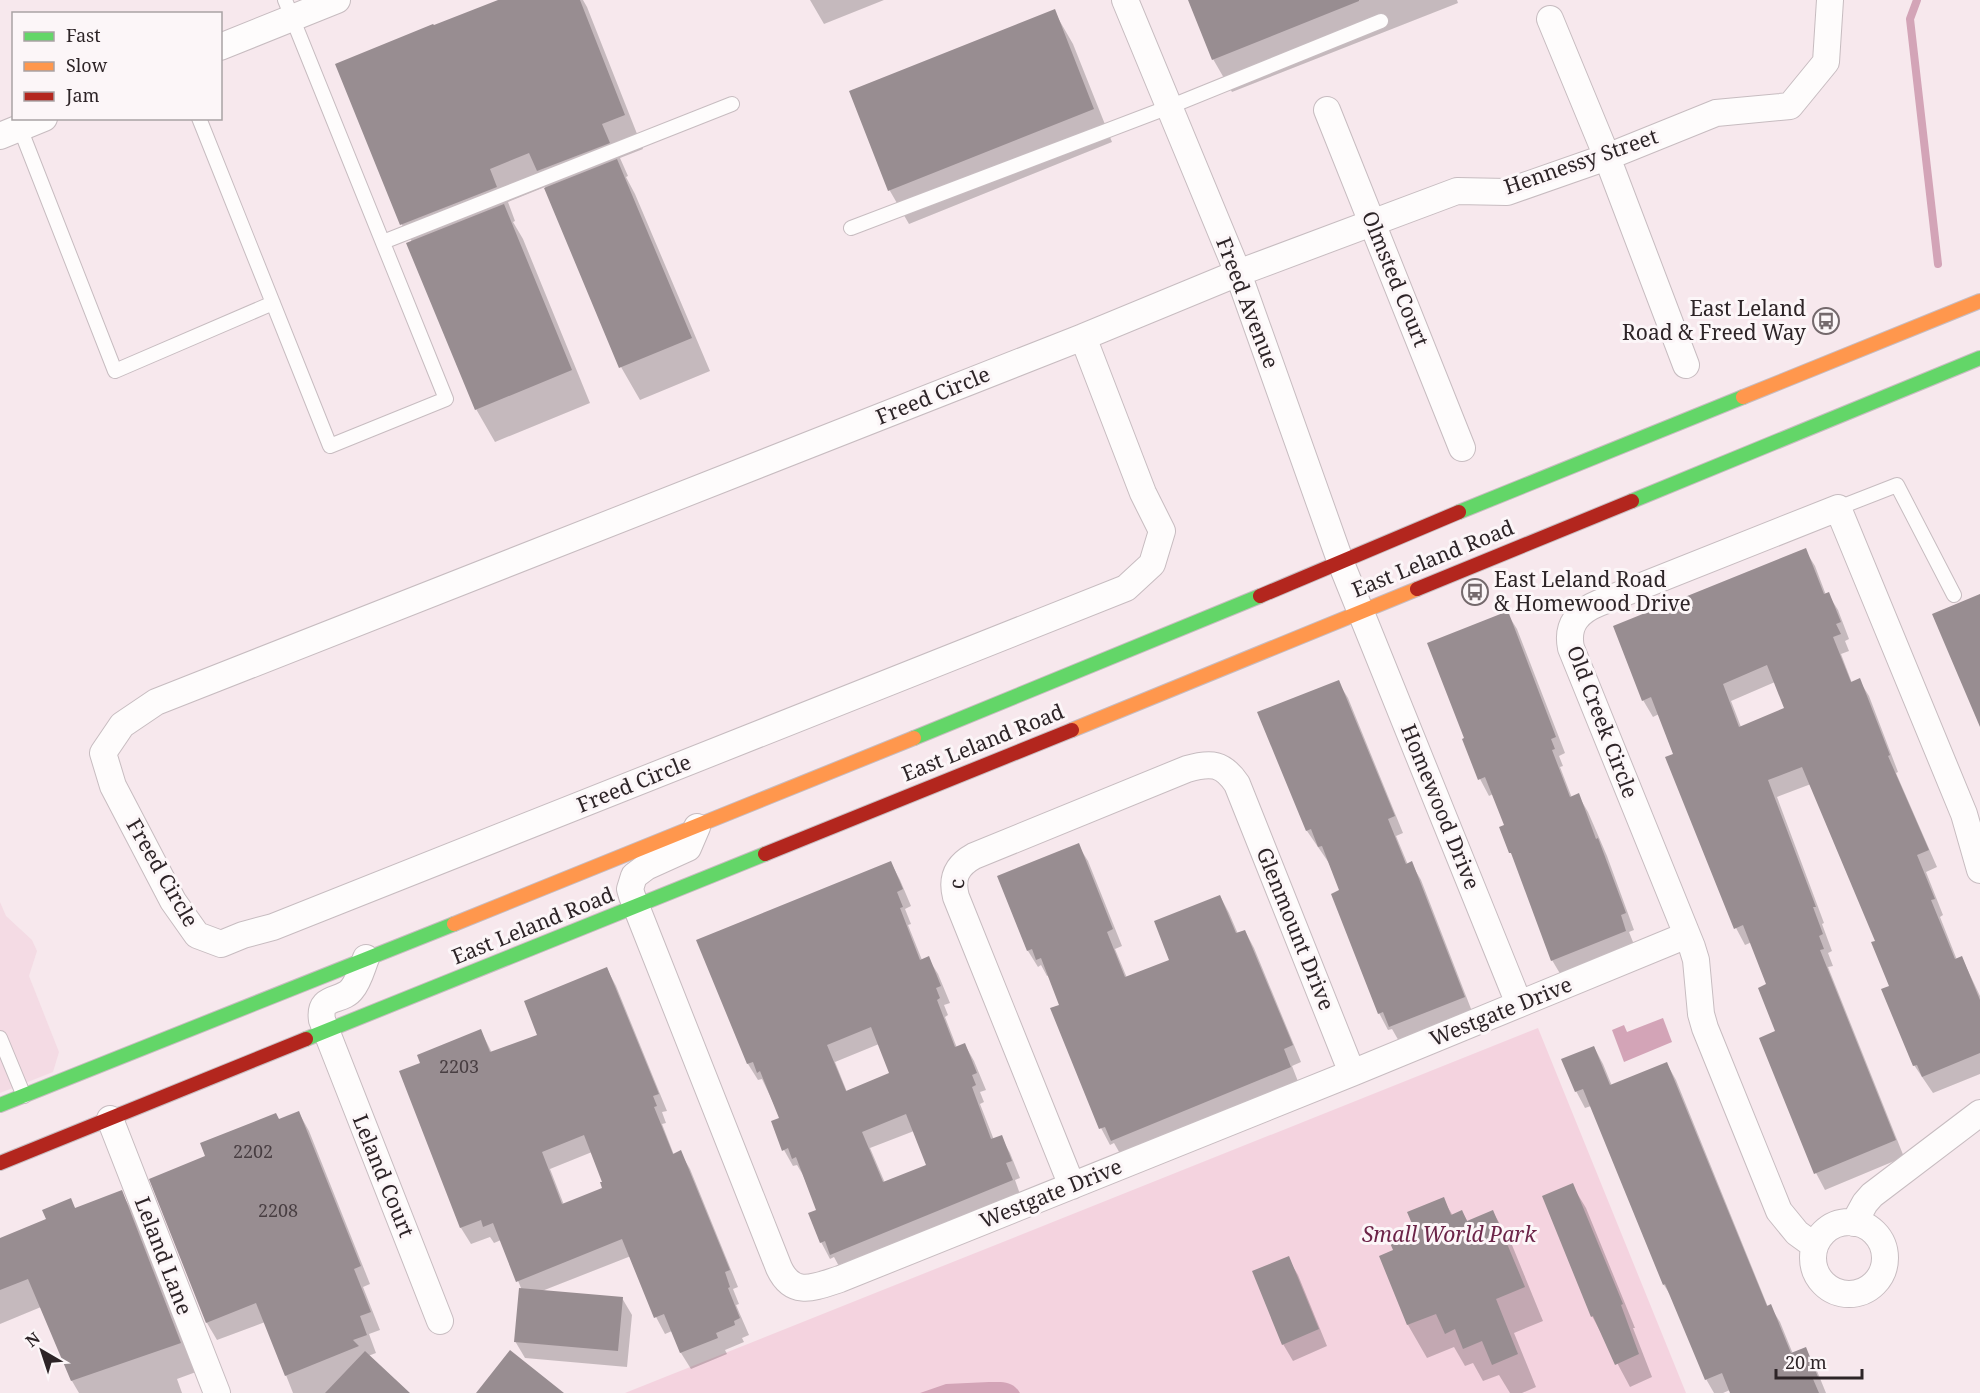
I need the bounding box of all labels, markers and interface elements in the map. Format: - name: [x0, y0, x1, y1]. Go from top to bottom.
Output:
- legend: [12, 12, 222, 120]
- text: Fast: [66, 23, 101, 47]
- text: Slow: [66, 53, 108, 77]
- text: Jam: [65, 83, 100, 107]
- street label: Hennessy Street: [1500, 122, 1661, 201]
- street label: Olmsted Court: [1356, 207, 1436, 351]
- street label: Freed Avenue: [1210, 233, 1286, 372]
- place label: East Leland Road & Freed Way: [1622, 294, 1806, 346]
- bus stop icon: East Leland Road & Freed Way: [1811, 306, 1841, 336]
- street label: Freed Circle: [871, 359, 994, 431]
- street label: East Leland Road: [1347, 513, 1518, 603]
- place label: East Leland Road & Homewood Drive: [1494, 565, 1691, 617]
- bus stop icon: East Leland Road & Homewood Drive: [1460, 577, 1490, 607]
- street label: Old Creek Circle: [1561, 641, 1645, 802]
- street label: East Leland Road: [897, 697, 1068, 787]
- street label: Homewood Drive: [1395, 720, 1487, 893]
- street label: Freed Circle: [572, 747, 695, 819]
- street label: Freed Circle: [121, 813, 205, 932]
- street label: Glenmount Drive: [1250, 843, 1341, 1014]
- street label: c: [942, 879, 970, 889]
- street label: East Leland Road: [447, 880, 618, 970]
- street label: Westgate Drive: [1425, 970, 1576, 1052]
- house number: 2203: [439, 1054, 479, 1078]
- street label: Leland Court: [347, 1110, 421, 1241]
- house number: 2202: [233, 1139, 273, 1163]
- street label: Westgate Drive: [975, 1152, 1126, 1234]
- street label: Leland Lane: [129, 1193, 199, 1319]
- house number: 2208: [258, 1198, 298, 1222]
- park label: Small World Park: [1362, 1220, 1537, 1248]
- north arrow: [12, 1321, 72, 1381]
- text: N: [21, 1327, 45, 1352]
- scale bar: [1776, 1342, 1862, 1380]
- text: 20 m: [1785, 1350, 1827, 1374]

